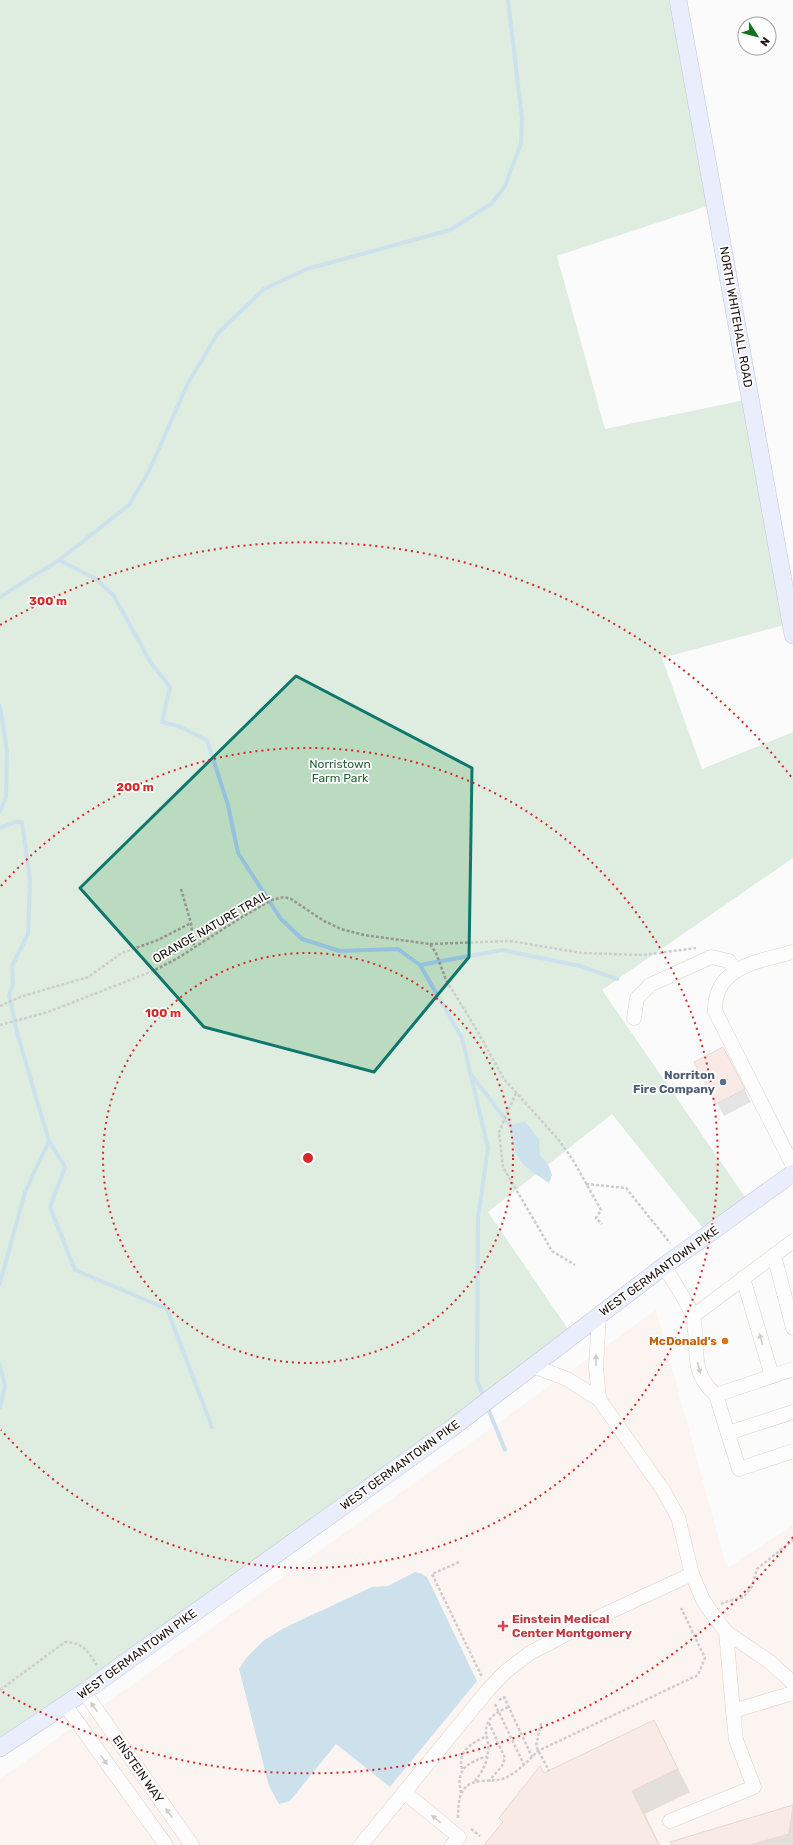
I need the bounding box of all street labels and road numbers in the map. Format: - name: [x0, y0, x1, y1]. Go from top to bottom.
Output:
- street label: NORTH WHITEHALL ROAD: [717, 245, 755, 389]
- street label: ORANGE NATURE TRAIL: [150, 888, 272, 966]
- street label: WEST GERMANTOWN PIKE: [597, 1223, 721, 1319]
- street label: WEST GERMANTOWN PIKE: [338, 1417, 462, 1513]
- street label: WEST GERMANTOWN PIKE: [75, 1606, 199, 1702]
- street label: EINSTEIN WAY: [110, 1733, 167, 1806]

